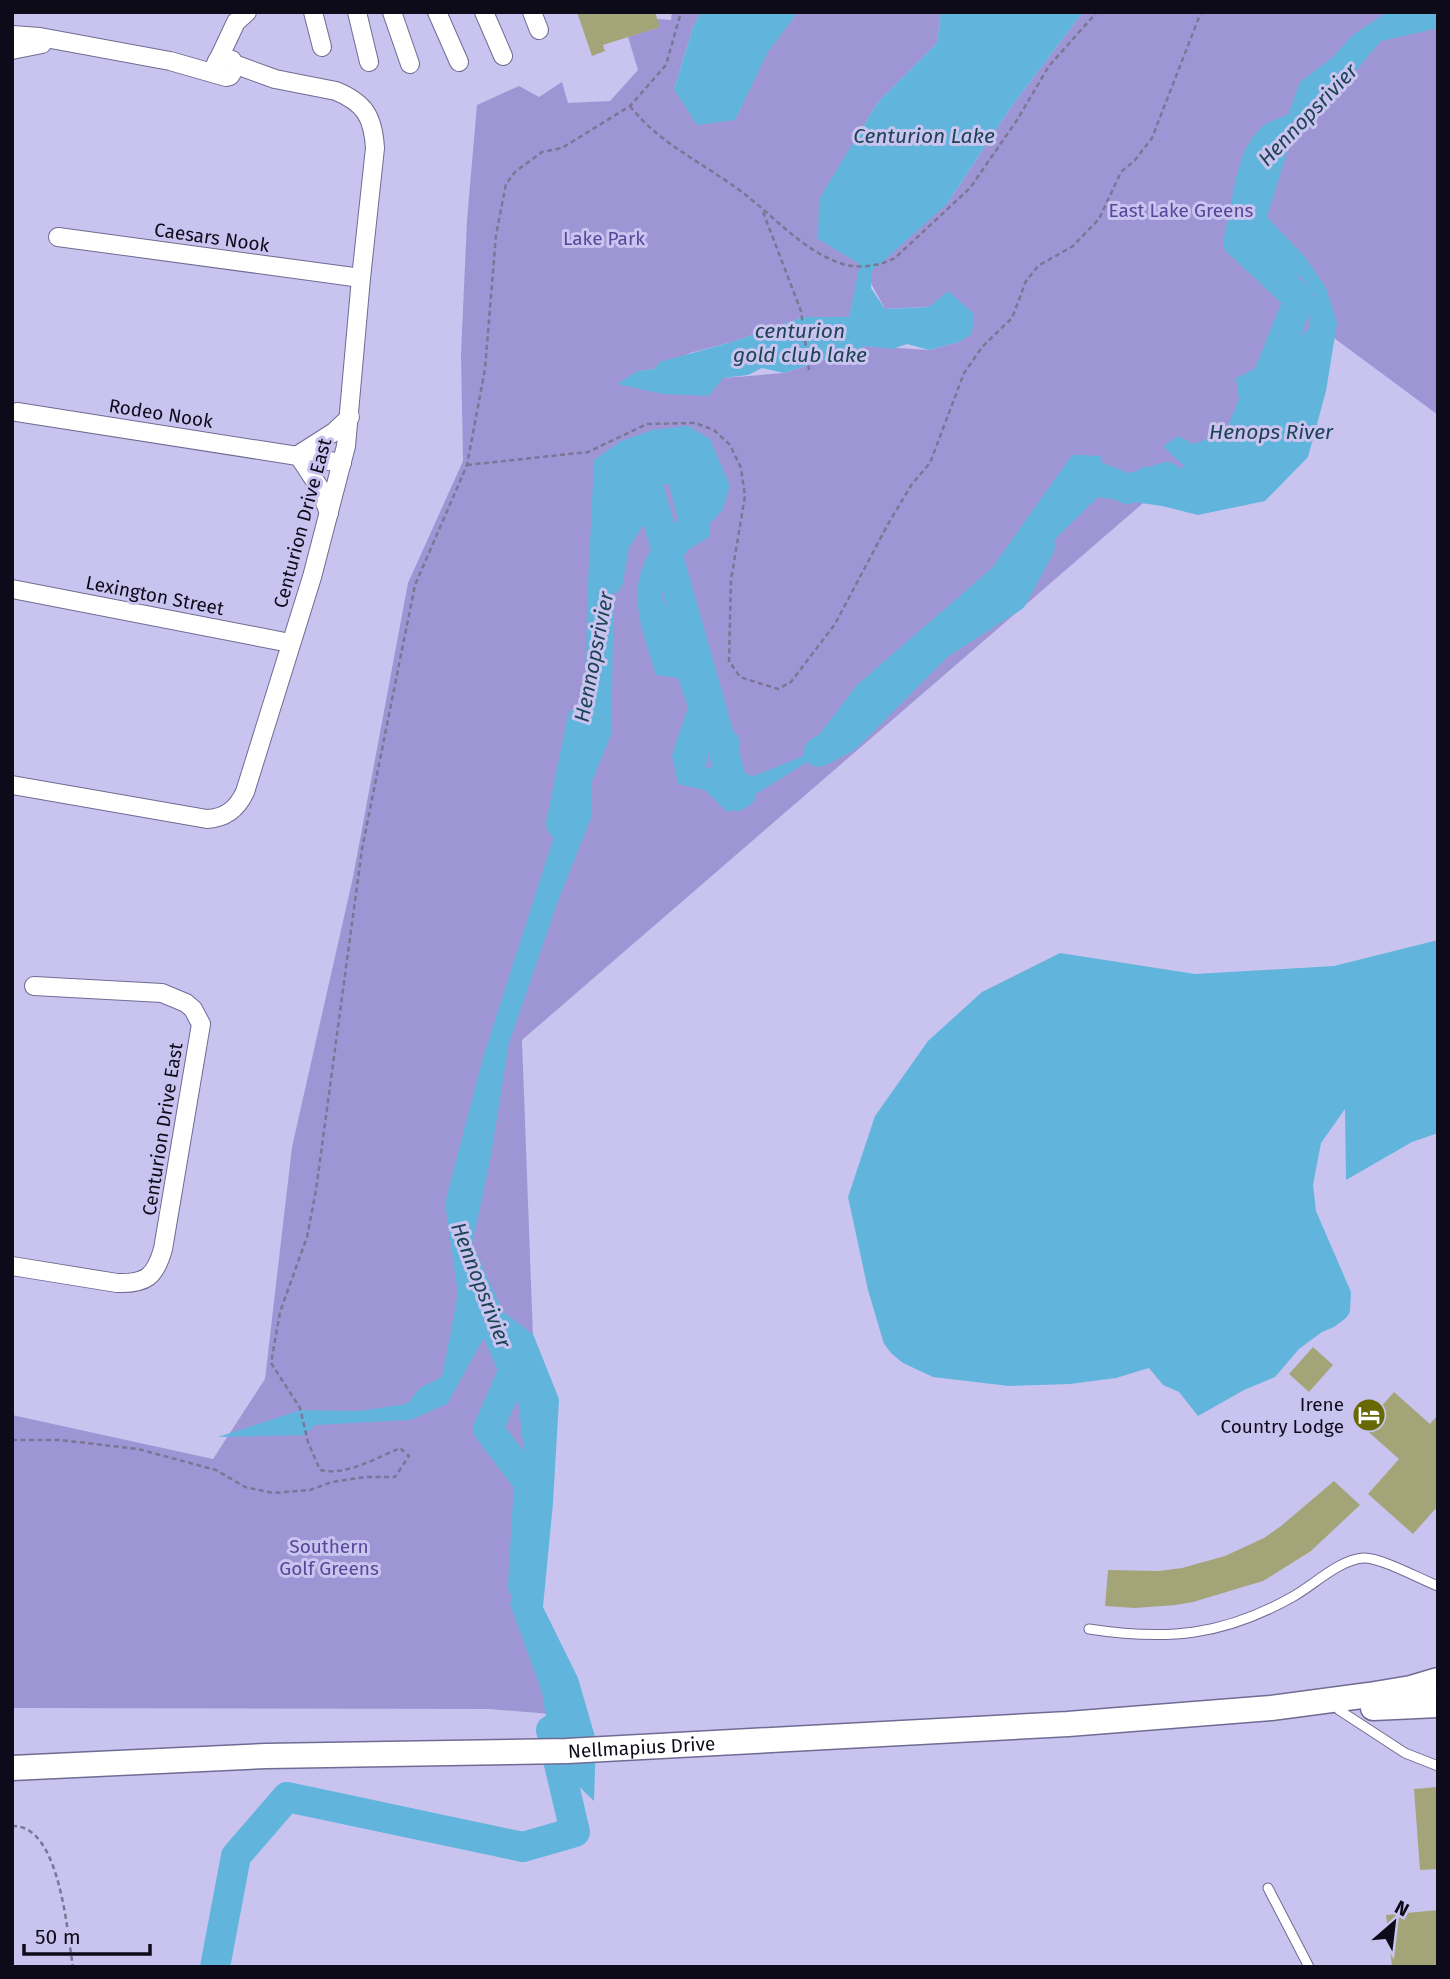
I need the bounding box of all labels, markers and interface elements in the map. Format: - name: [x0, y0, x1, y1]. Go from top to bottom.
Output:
- water label: Hennopsrivier: [1253, 58, 1364, 172]
- water label: Centurion Lake: [853, 123, 995, 149]
- park label: East Lake Greens: [1109, 199, 1254, 222]
- street label: Caesars Nook: [153, 218, 271, 257]
- park label: Lake Park: [563, 227, 645, 250]
- water label: centurion gold club lake: [733, 318, 867, 368]
- street label: Rodeo Nook: [107, 394, 215, 433]
- water label: Henops River: [1209, 419, 1334, 445]
- street label: Centurion Drive East: [269, 435, 336, 611]
- street label: Lexington Street: [84, 571, 226, 620]
- water label: Hennopsrivier: [569, 589, 620, 724]
- street label: Centurion Drive East: [137, 1041, 188, 1217]
- water label: Hennopsrivier: [445, 1219, 517, 1352]
- place label: Irene Country Lodge: [1220, 1393, 1344, 1438]
- hotel icon: Irene Country Lodge: [1350, 1396, 1388, 1434]
- park label: Southern Golf Greens: [279, 1535, 379, 1580]
- street label: Nellmapius Drive: [567, 1732, 716, 1763]
- north arrow: [1359, 1888, 1429, 1958]
- text: N: [1391, 1895, 1413, 1922]
- scale bar: [24, 1912, 150, 1956]
- text: 50 m: [35, 1924, 81, 1950]

